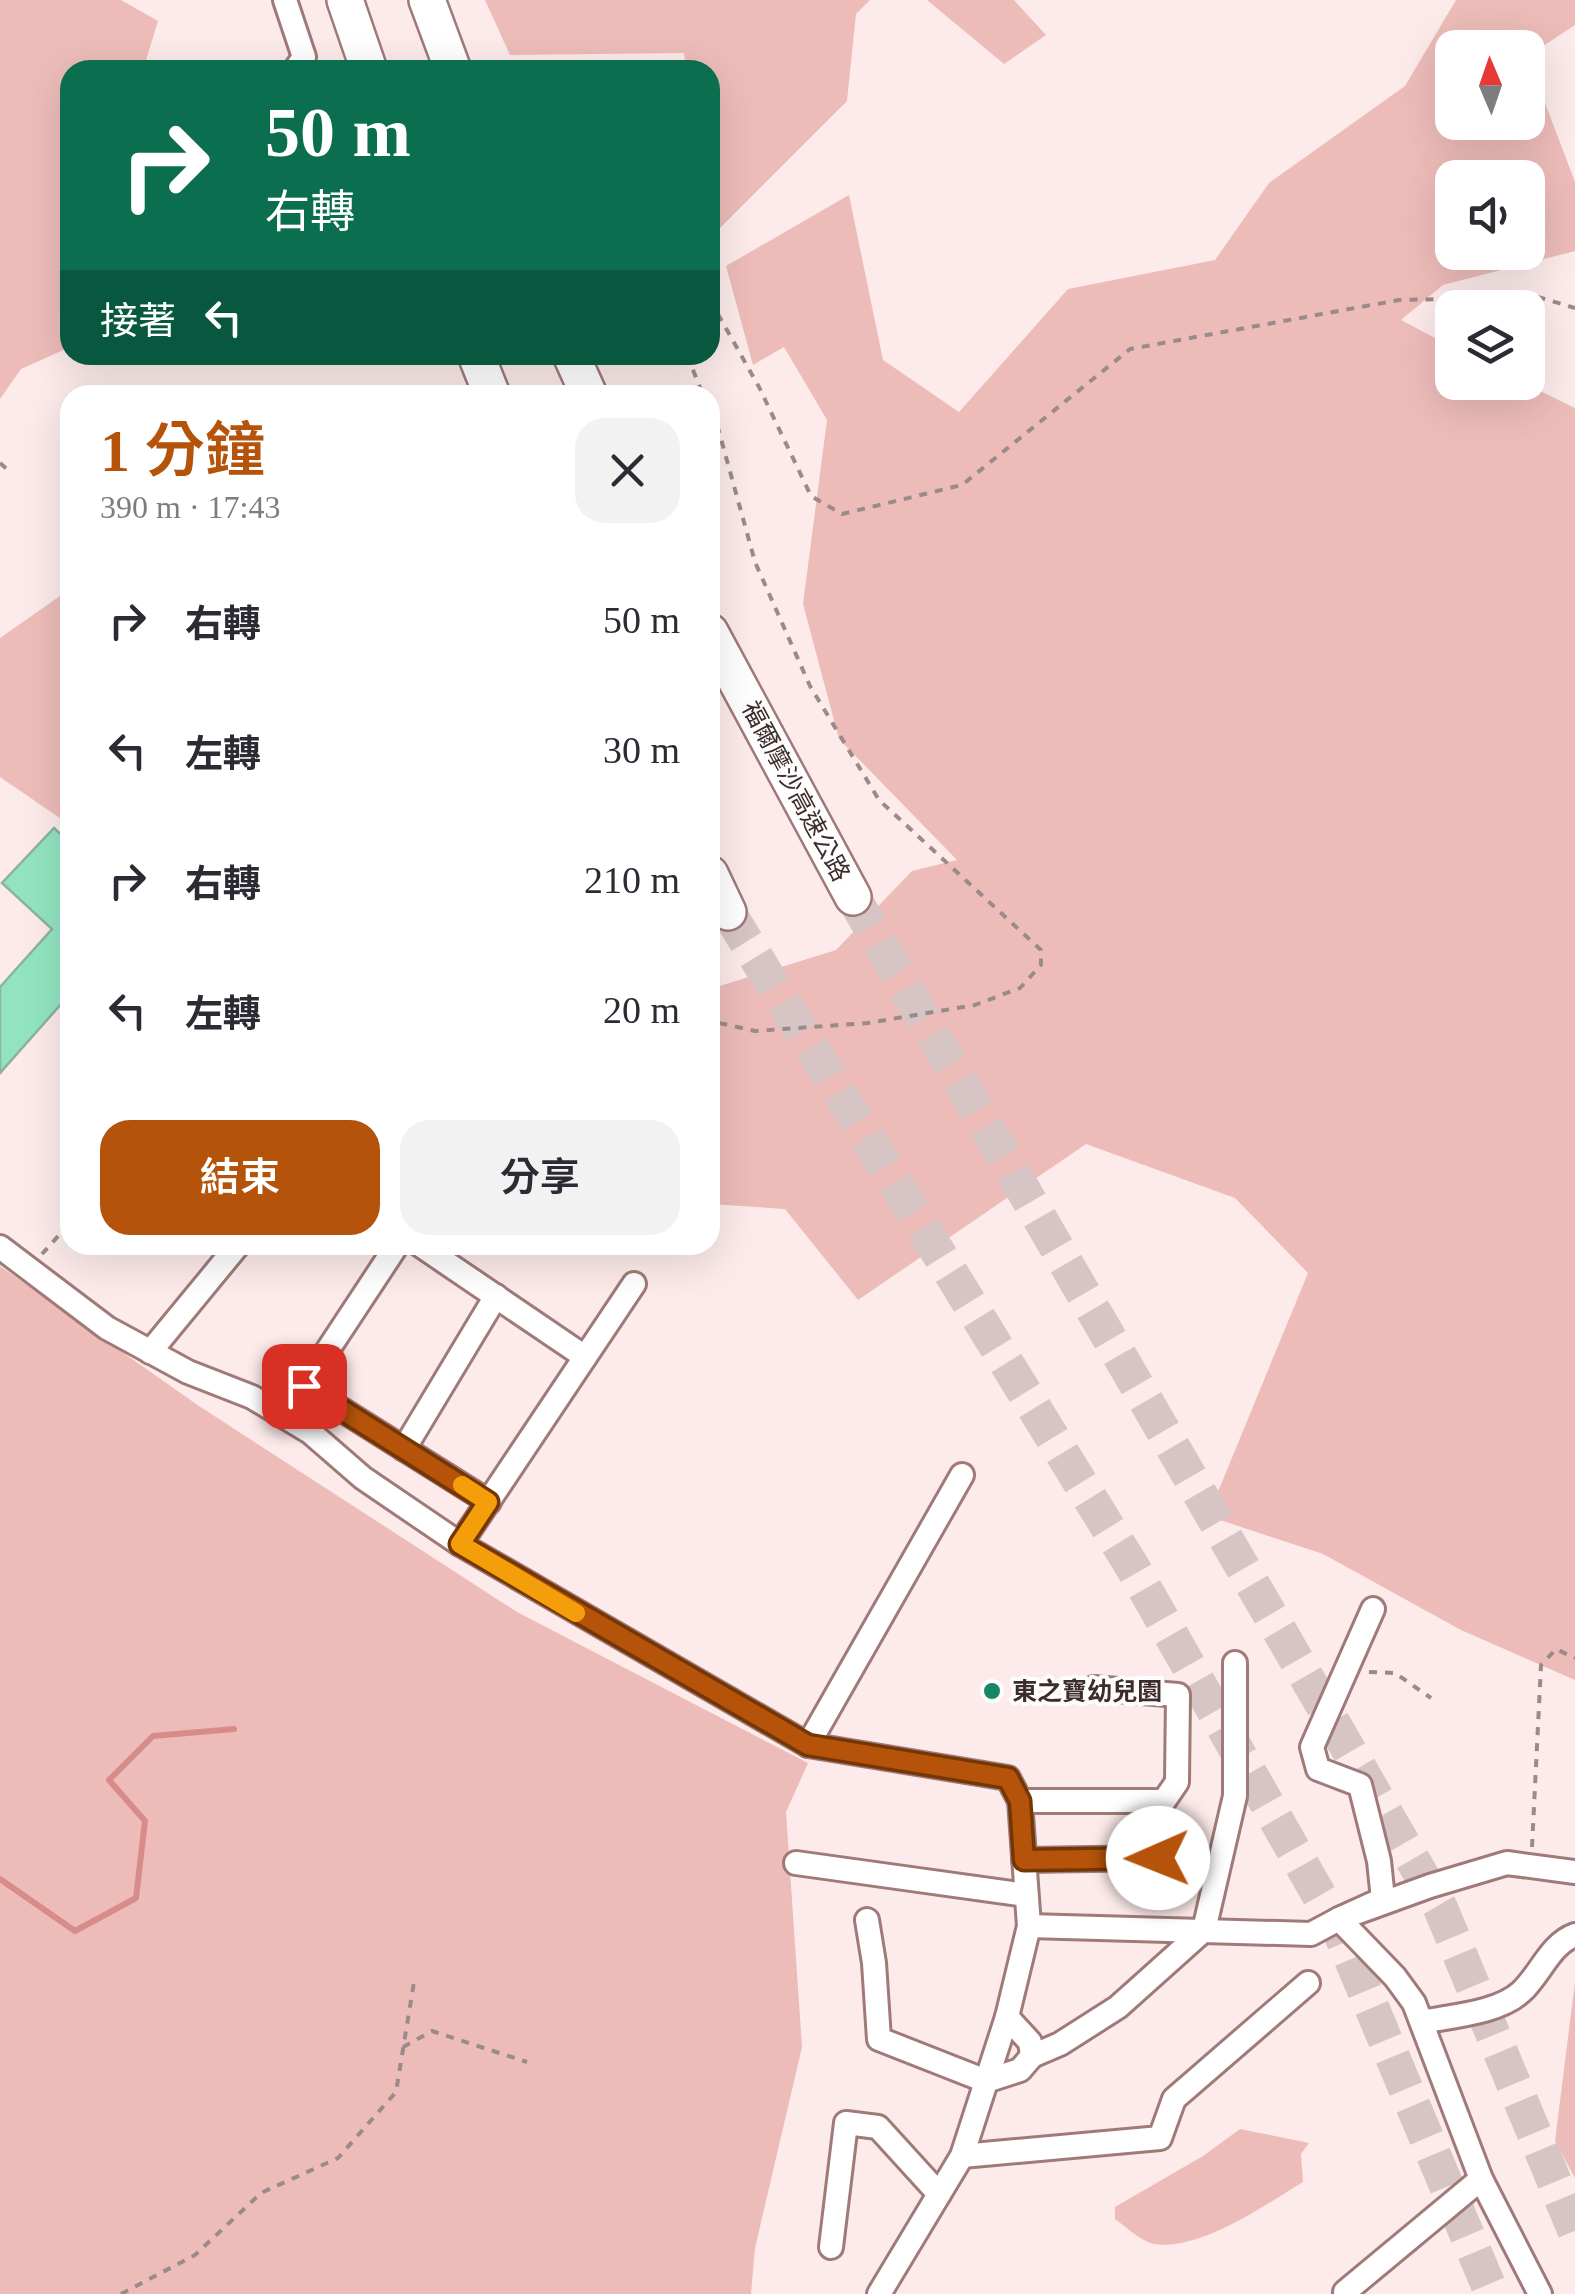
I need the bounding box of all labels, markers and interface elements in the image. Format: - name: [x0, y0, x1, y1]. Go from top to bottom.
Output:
- north arrow: [1435, 30, 1545, 140]
- map controls: [1435, 30, 1545, 400]
- text: 50 m: [265, 94, 411, 171]
- icon: right: [100, 100, 230, 230]
- button: sound: [1435, 160, 1545, 270]
- text: 右轉: [265, 187, 355, 237]
- icon: left: [196, 290, 251, 345]
- button: layers: [1435, 290, 1545, 400]
- text: 接著: [100, 300, 176, 342]
- text: 1 分鐘: [100, 418, 265, 484]
- button: close: [575, 418, 680, 523]
- text: 390 m · 17:43: [100, 489, 280, 525]
- icon: right: [100, 593, 155, 648]
- text: 50 m: [603, 599, 680, 641]
- text: 右轉: [185, 603, 261, 645]
- street label: 福爾摩沙高速公路: [737, 696, 855, 886]
- icon: left: [100, 723, 155, 778]
- text: 30 m: [603, 729, 680, 771]
- text: 左轉: [185, 733, 261, 775]
- icon: right: [100, 853, 155, 908]
- text: 210 m: [584, 859, 680, 901]
- text: 右轉: [185, 863, 261, 905]
- icon: left: [100, 983, 155, 1038]
- text: 20 m: [603, 989, 680, 1031]
- text: 左轉: [185, 993, 261, 1035]
- button: 結束: [100, 1120, 380, 1235]
- button: 分享: [400, 1120, 680, 1235]
- pin: [262, 1344, 347, 1429]
- icon: arrive: [277, 1359, 332, 1414]
- place label: 東之寶幼兒園: [1012, 1678, 1162, 1705]
- marker: 東之寶幼兒園: [981, 1680, 1003, 1702]
- position arrow: [1106, 1806, 1210, 1910]

